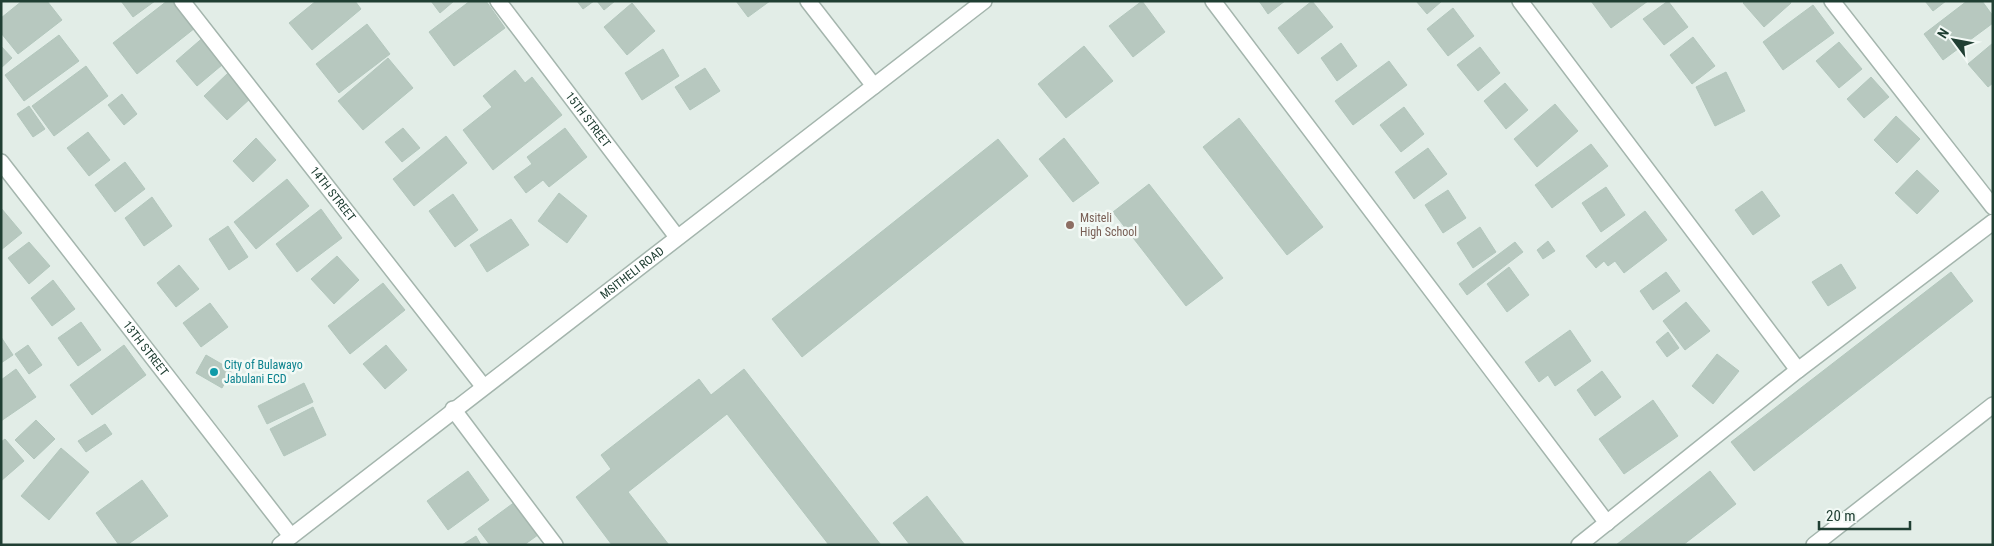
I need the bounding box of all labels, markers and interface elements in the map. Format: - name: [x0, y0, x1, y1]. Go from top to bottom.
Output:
- north arrow: [1929, 15, 1979, 65]
- text: N: [1934, 25, 1952, 41]
- street label: 15TH STREET: [563, 89, 613, 150]
- street label: 14TH STREET: [307, 164, 359, 224]
- place label: Msiteli High School: [1080, 211, 1137, 239]
- marker: Msiteli High School: [1064, 219, 1076, 231]
- street label: MSITHELI ROAD: [598, 244, 667, 302]
- street label: 13TH STREET: [120, 318, 171, 379]
- place label: City of Bulawayo Jabulani ECD: [224, 358, 303, 386]
- marker: City of Bulawayo Jabulani ECD: [208, 366, 220, 378]
- scale bar: [1819, 498, 1910, 530]
- text: 20 m: [1826, 507, 1856, 525]

